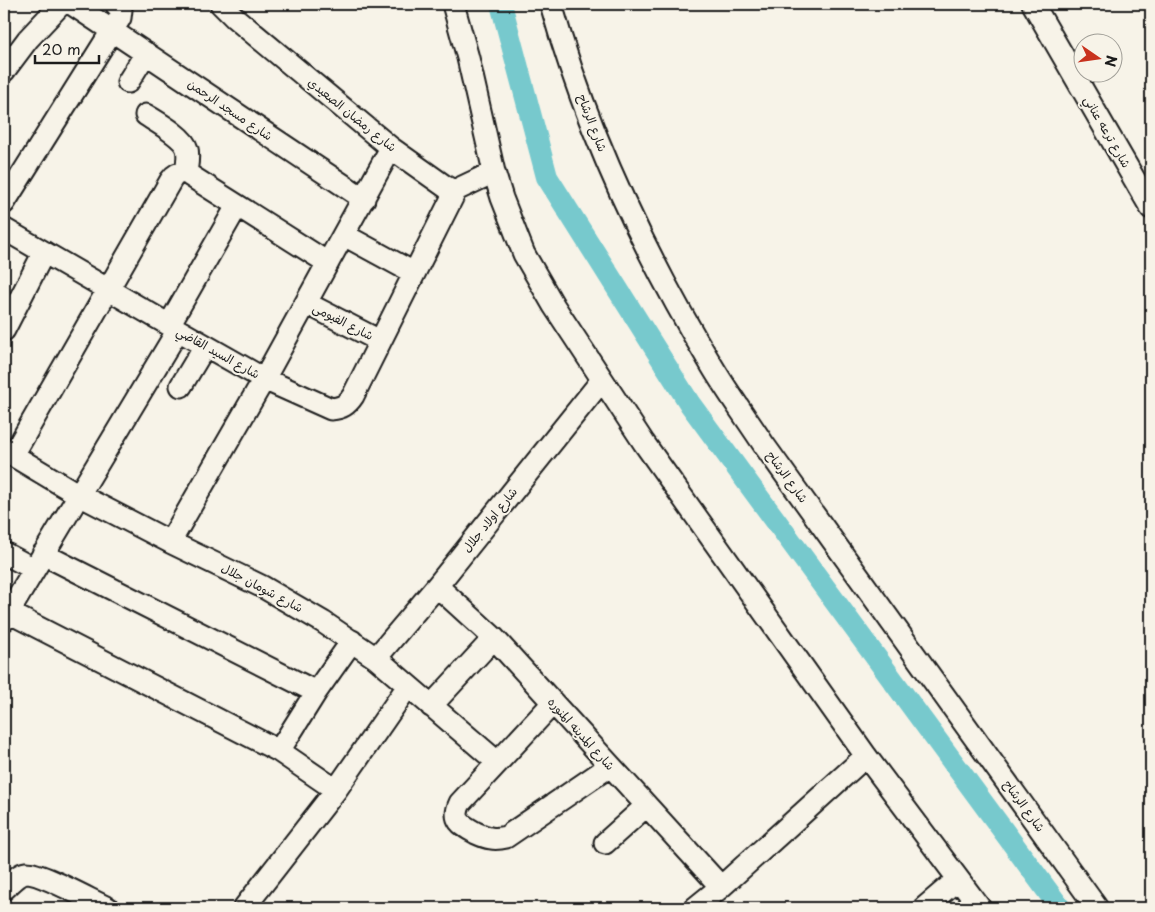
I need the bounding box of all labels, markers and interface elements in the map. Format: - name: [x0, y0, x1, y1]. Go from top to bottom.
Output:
- scale bar: [35, 32, 99, 64]
- north arrow: [1072, 32, 1122, 82]
- text: 20 m: [42, 37, 81, 60]
- text: N: [1100, 53, 1123, 69]
- street label: شارع رمضان الصعيدي: [304, 73, 401, 156]
- street label: شارع مسجد الرحمن: [184, 74, 277, 145]
- street label: شارع الرشاح: [573, 91, 612, 154]
- street label: شارع ترعه عناني: [1077, 92, 1136, 172]
- street label: شارع الفيومى: [310, 298, 377, 345]
- street label: شارع السيد القاضي: [172, 322, 264, 385]
- street label: شارع الرشاح: [762, 447, 813, 507]
- street label: شارع اولاد جلال: [457, 483, 522, 556]
- street label: شارع شومان جلال: [218, 558, 306, 617]
- street label: شارع المدينه المنوره: [543, 693, 619, 774]
- street label: شارع الرشاح: [999, 776, 1050, 836]

